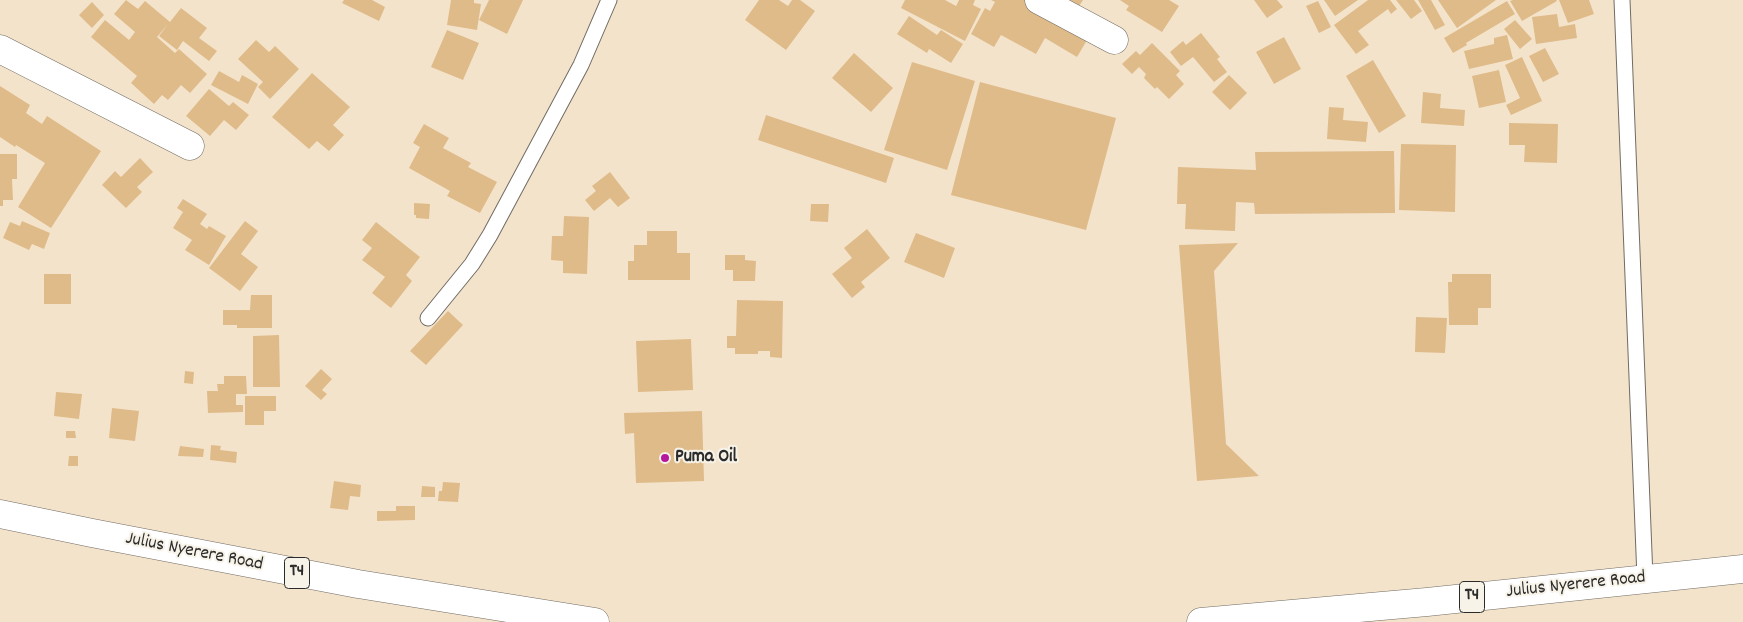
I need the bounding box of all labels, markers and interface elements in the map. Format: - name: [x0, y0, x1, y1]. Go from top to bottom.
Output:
- place label: Puma Oil: [675, 447, 737, 469]
- marker: Puma Oil: [659, 452, 671, 464]
- street label: Julius Nyerere Road: [123, 528, 265, 578]
- road number: T4: [284, 558, 310, 588]
- street label: Julius Nyerere Road: [1505, 567, 1647, 605]
- road number: T4: [1460, 582, 1484, 612]

